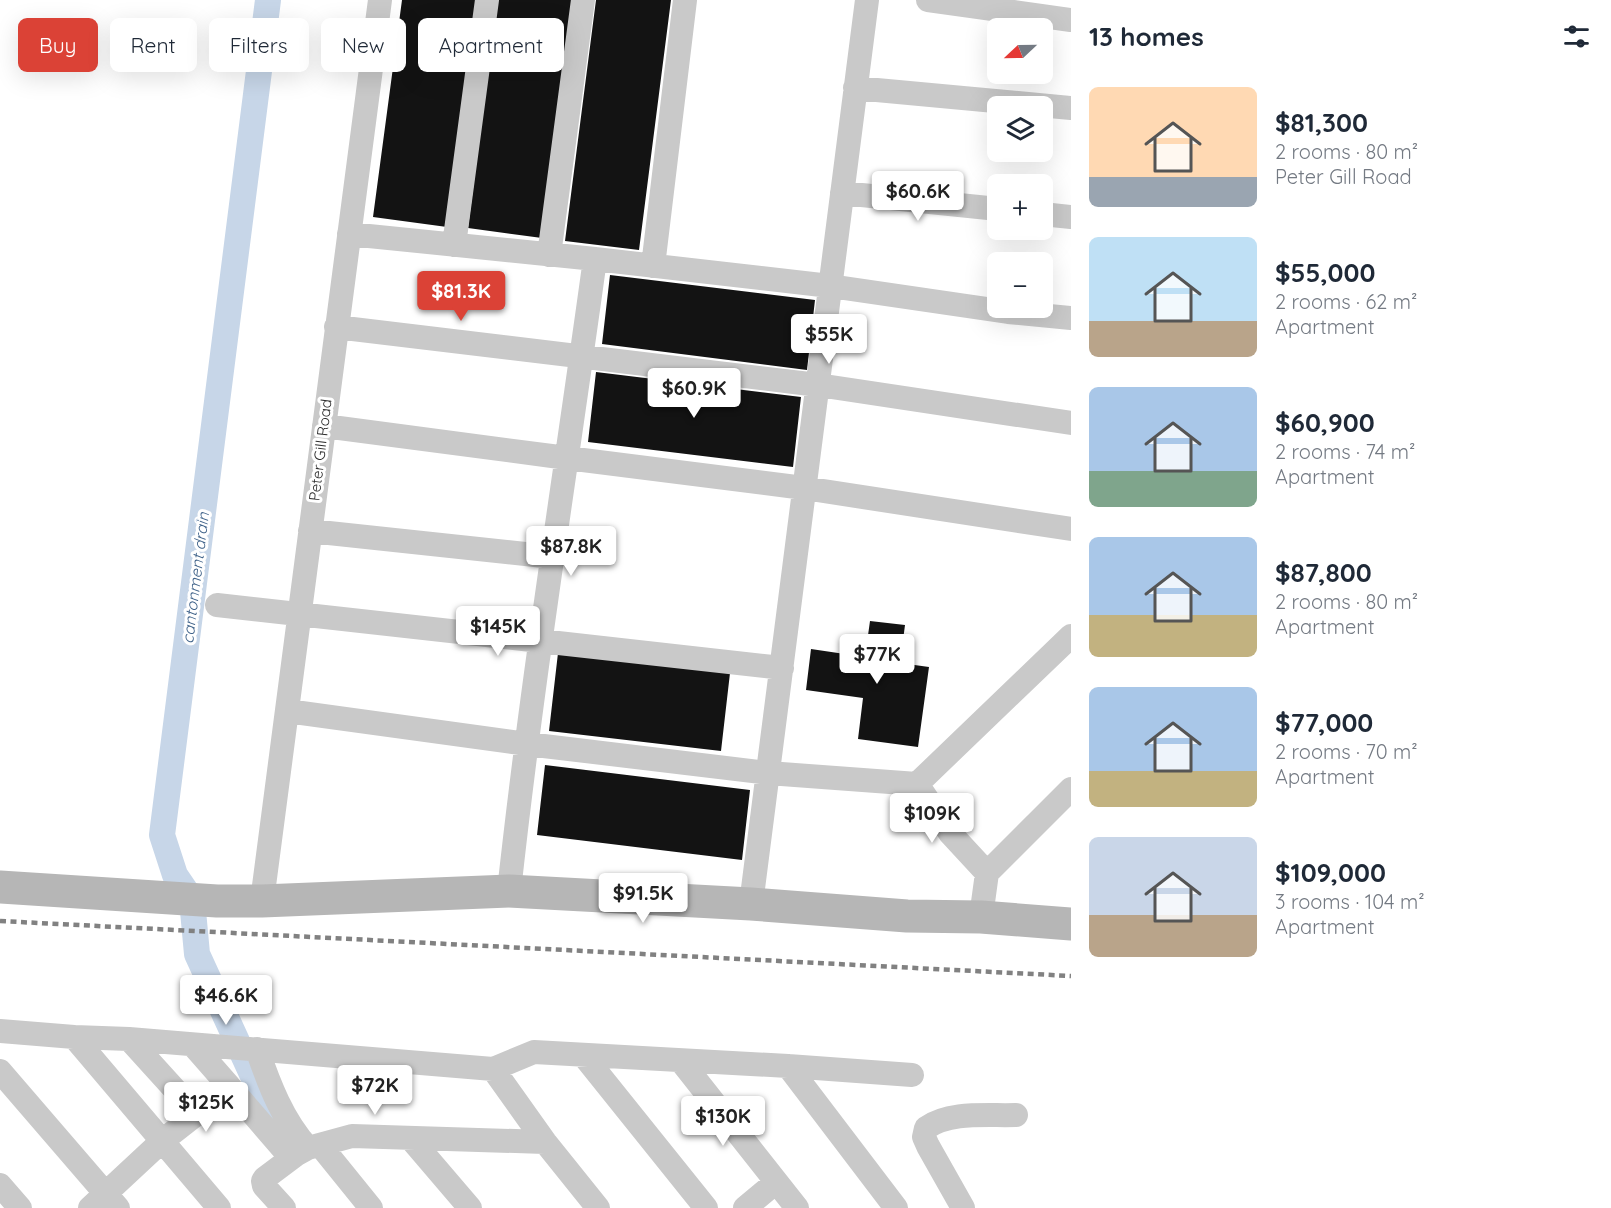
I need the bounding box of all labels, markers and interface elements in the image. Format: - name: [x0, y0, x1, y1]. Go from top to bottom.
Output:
- chip: Buy: [18, 18, 98, 72]
- chip: Rent: [110, 18, 197, 72]
- chip: Filters: [209, 18, 309, 72]
- chip: New: [321, 18, 406, 72]
- chip: Apartment: [418, 18, 564, 72]
- north arrow: [987, 18, 1053, 84]
- map controls: [987, 18, 1053, 318]
- text: 13 homes: [1089, 20, 1204, 53]
- icon: filters: [1560, 20, 1593, 53]
- button: layers: [987, 96, 1053, 162]
- text: $81,300: [1275, 106, 1368, 139]
- icon: home: [1137, 111, 1209, 183]
- text: 2 rooms · 80 m²: [1275, 139, 1418, 164]
- text: Peter Gill Road: [1275, 164, 1412, 189]
- pin: $60.6K: [869, 171, 967, 222]
- button: +: [987, 174, 1053, 240]
- text: $60.6K: [886, 178, 950, 203]
- button: −: [987, 252, 1053, 318]
- text: $55,000: [1275, 256, 1376, 289]
- icon: home: [1137, 261, 1209, 333]
- pin: $81.3K: [412, 271, 510, 322]
- text: $81.3K: [431, 278, 491, 303]
- text: 2 rooms · 62 m²: [1275, 289, 1417, 314]
- pin: $55K: [793, 314, 865, 365]
- text: Apartment: [1275, 314, 1375, 339]
- text: $55K: [805, 321, 853, 346]
- pin: $60.9K: [645, 368, 743, 419]
- text: $60.9K: [662, 375, 726, 400]
- street label: Peter Gill Road: [304, 398, 336, 502]
- text: $60,900: [1275, 406, 1375, 439]
- icon: home: [1137, 411, 1209, 483]
- text: 2 rooms · 74 m²: [1275, 439, 1415, 464]
- text: Apartment: [1275, 464, 1375, 489]
- water label: cantonment drain: [177, 510, 213, 645]
- pin: $87.8K: [522, 526, 620, 577]
- text: $87.8K: [540, 533, 602, 558]
- text: $87,800: [1275, 556, 1372, 589]
- icon: home: [1137, 561, 1209, 633]
- text: 2 rooms · 80 m²: [1275, 589, 1418, 614]
- pin: $145K: [456, 606, 540, 657]
- text: $145K: [470, 613, 526, 638]
- text: Apartment: [1275, 614, 1375, 639]
- pin: $77K: [841, 634, 913, 685]
- text: $77K: [854, 641, 901, 666]
- text: $77,000: [1275, 706, 1373, 739]
- icon: home: [1137, 711, 1209, 783]
- text: 2 rooms · 70 m²: [1275, 739, 1418, 764]
- text: Apartment: [1275, 764, 1375, 789]
- pin: $109K: [890, 793, 974, 844]
- text: $109K: [904, 800, 960, 825]
- text: $109,000: [1275, 856, 1386, 889]
- icon: home: [1137, 861, 1209, 933]
- pin: $91.5K: [594, 873, 692, 924]
- text: $91.5K: [613, 880, 673, 905]
- text: 3 rooms · 104 m²: [1275, 889, 1425, 914]
- text: Apartment: [1275, 914, 1375, 939]
- pin: $46.6K: [177, 975, 275, 1026]
- text: $46.6K: [194, 982, 258, 1007]
- pin: $72K: [339, 1065, 411, 1116]
- text: $72K: [351, 1072, 399, 1097]
- pin: $125K: [164, 1082, 248, 1133]
- text: $125K: [178, 1089, 234, 1114]
- pin: $130K: [681, 1096, 765, 1147]
- text: $130K: [695, 1103, 751, 1128]

